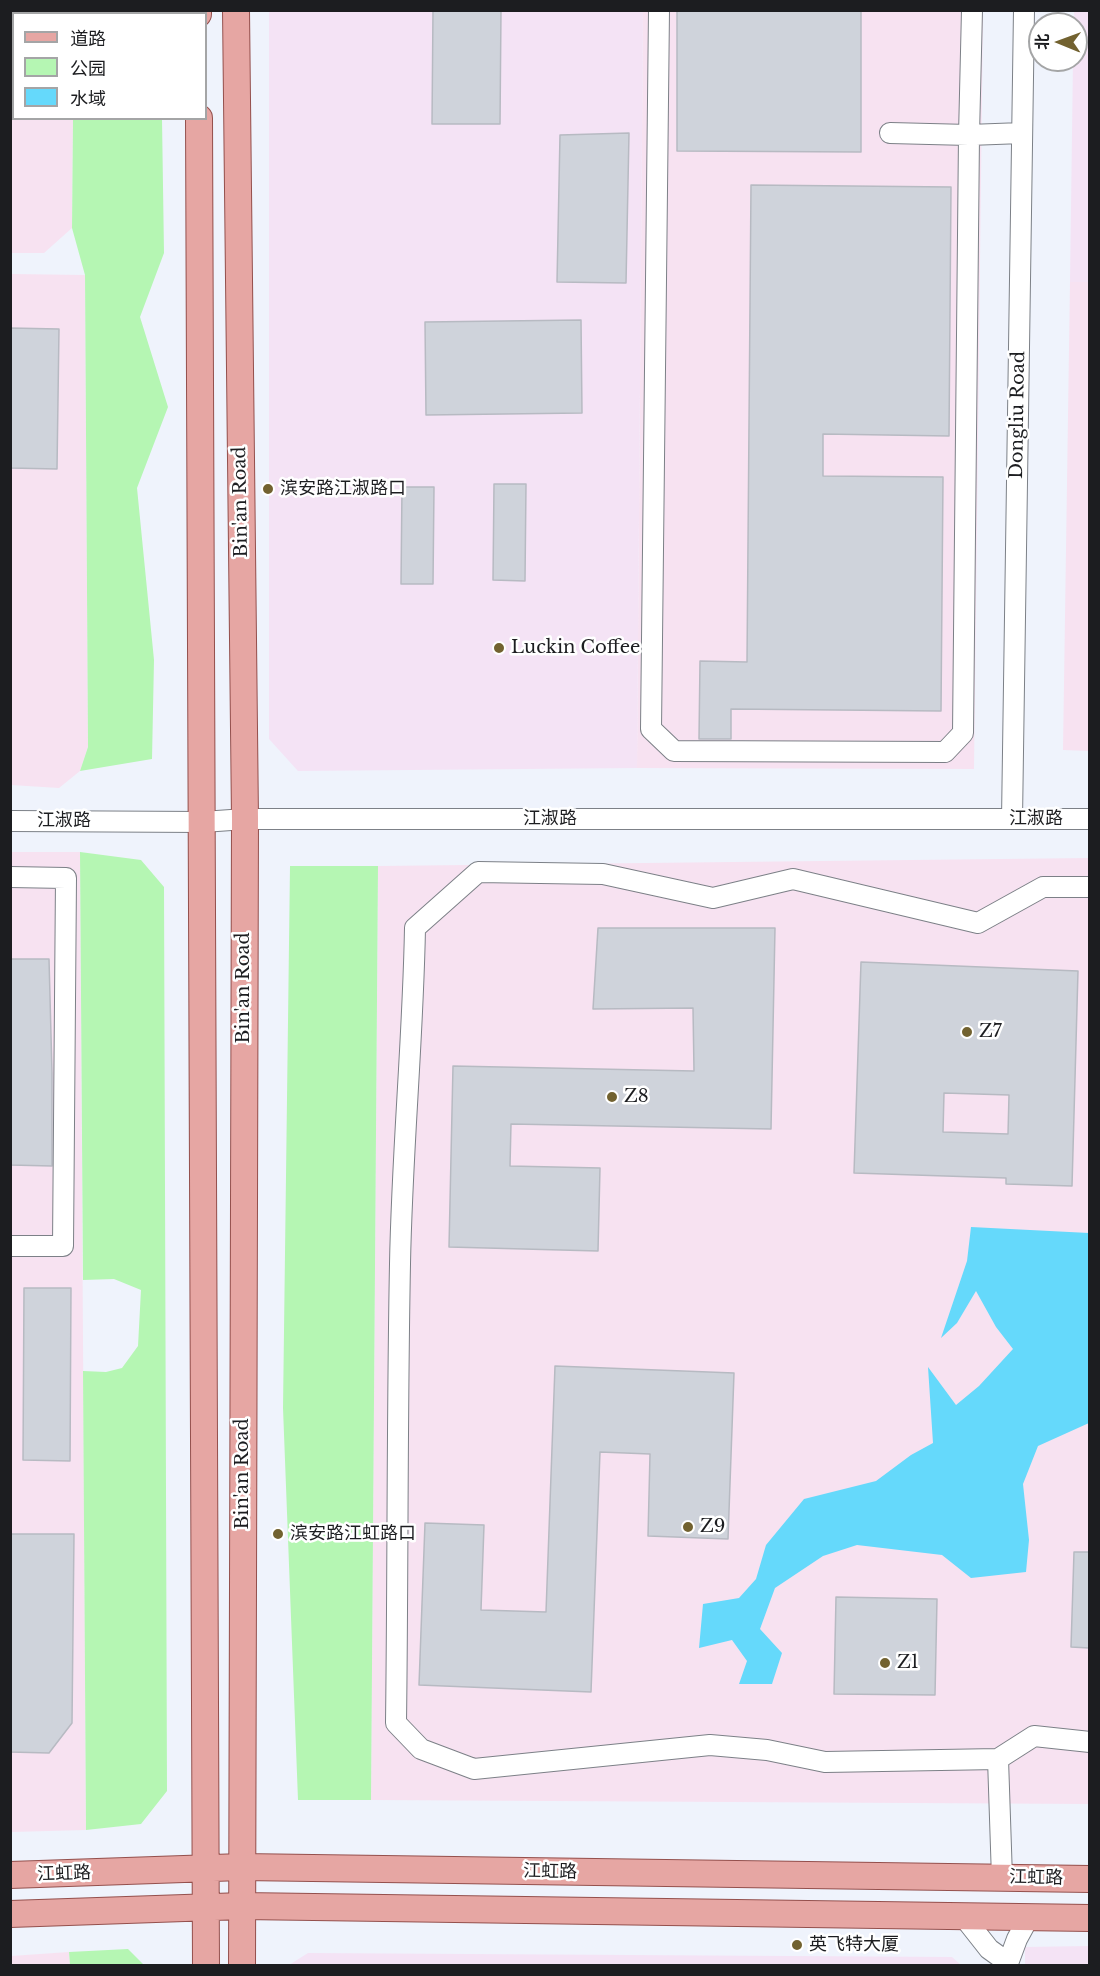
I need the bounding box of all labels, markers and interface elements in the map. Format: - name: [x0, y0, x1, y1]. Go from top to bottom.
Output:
- legend: [12, 12, 207, 120]
- north arrow: [1028, 12, 1088, 72]
- text: 道路: [70, 28, 106, 50]
- text: 北: [1032, 34, 1052, 50]
- text: 公园: [70, 58, 106, 80]
- text: 水域: [70, 88, 106, 110]
- street label: Dongliu Road: [1006, 351, 1030, 479]
- street label: Bin'an Road: [229, 446, 253, 558]
- place label: 滨安路江淑路口: [280, 478, 406, 500]
- marker: 滨安路江淑路口: [261, 482, 275, 496]
- place label: Luckin Coffee: [511, 637, 640, 659]
- marker: Luckin Coffee: [492, 641, 506, 655]
- street label: 江淑路: [523, 808, 577, 830]
- street label: 江淑路: [1009, 808, 1063, 830]
- street label: 江淑路: [37, 810, 91, 832]
- street label: Bin'an Road: [233, 932, 255, 1044]
- place label: Z7: [979, 1021, 1002, 1043]
- marker: Z7: [960, 1025, 974, 1039]
- place label: Z8: [624, 1086, 649, 1108]
- marker: Z8: [605, 1090, 619, 1104]
- street label: Bin'an Road: [232, 1418, 254, 1530]
- place label: Z9: [700, 1516, 725, 1538]
- marker: Z9: [681, 1520, 695, 1534]
- place label: 滨安路江虹路口: [290, 1523, 416, 1545]
- marker: 滨安路江虹路口: [271, 1527, 285, 1541]
- place label: Z1: [897, 1652, 919, 1674]
- marker: Z1: [878, 1656, 892, 1670]
- street label: 江虹路: [523, 1861, 577, 1883]
- street label: 江虹路: [37, 1862, 91, 1886]
- street label: 江虹路: [1009, 1867, 1063, 1889]
- place label: 英飞特大厦: [809, 1934, 899, 1956]
- marker: 英飞特大厦: [790, 1938, 804, 1952]

